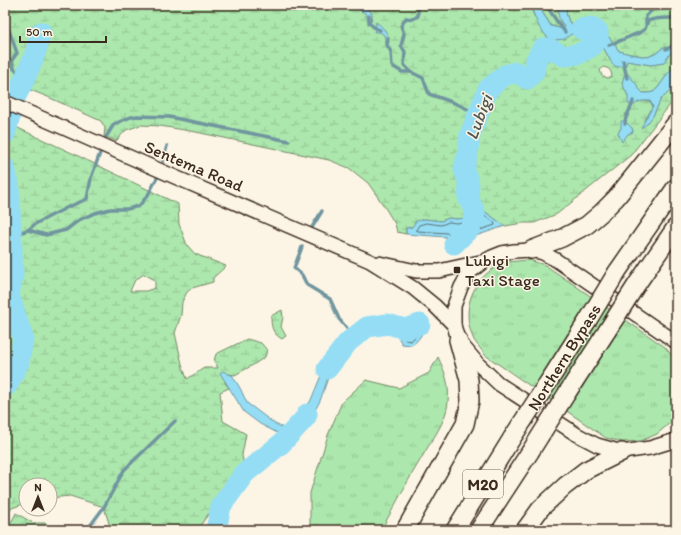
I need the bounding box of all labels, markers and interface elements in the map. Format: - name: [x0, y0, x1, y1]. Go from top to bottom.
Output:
- scale bar: [20, 18, 106, 44]
- text: 50 m: [26, 25, 52, 39]
- water label: Lubigi: [460, 89, 498, 143]
- street label: Sentema Road: [142, 136, 247, 196]
- place label: Lubigi Taxi Stage: [465, 250, 540, 290]
- marker: Lubigi Taxi Stage: [452, 265, 462, 275]
- street label: Northern Bypass: [523, 300, 605, 414]
- road number: M20: [463, 470, 503, 498]
- north arrow: [18, 477, 58, 517]
- text: N: [34, 481, 42, 494]

